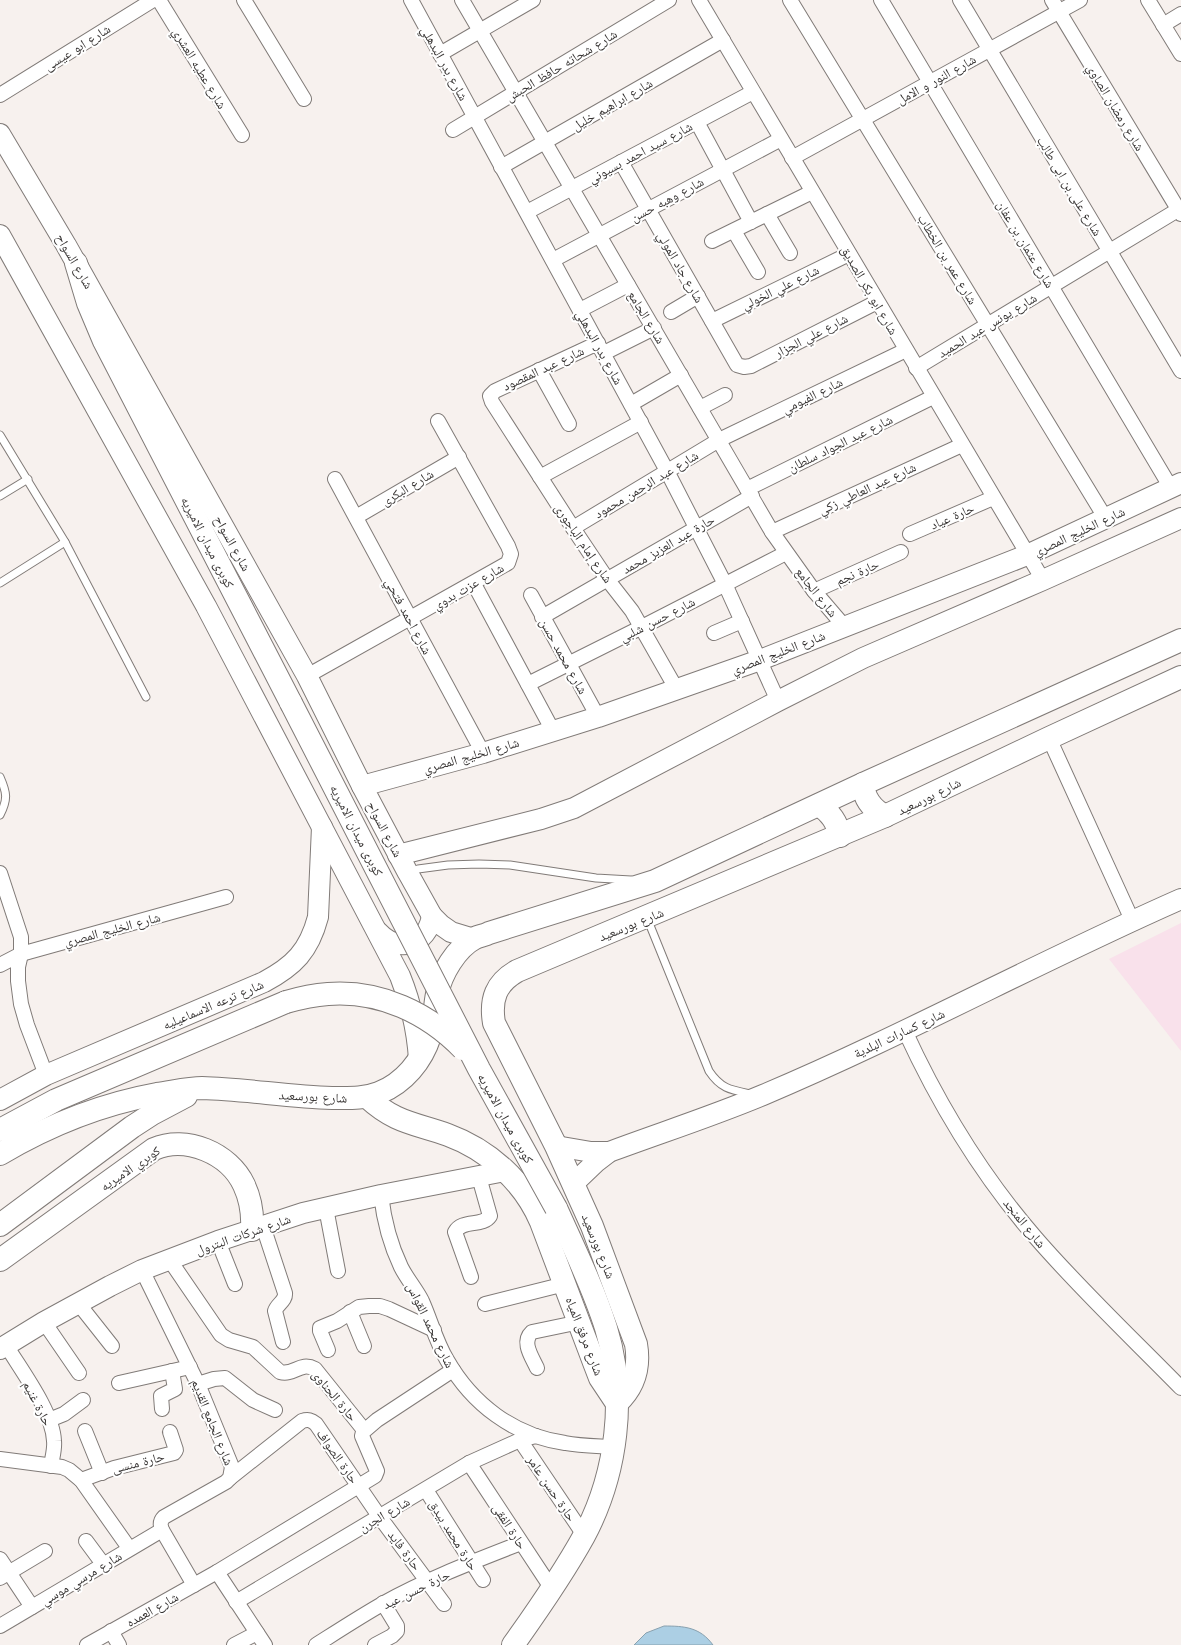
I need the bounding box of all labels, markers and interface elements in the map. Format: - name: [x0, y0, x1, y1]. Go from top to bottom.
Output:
- street label: شارع ابو عيسى: [41, 21, 114, 75]
- street label: شارع بدر البدهلي: [415, 23, 471, 105]
- street label: شارع عطيه العشري: [167, 25, 230, 113]
- street label: شارع شحاته حافظ الحبش: [503, 26, 621, 106]
- street label: شارع النور و الامل: [894, 51, 979, 109]
- street label: شارع رمضان الصاوي: [1081, 61, 1147, 155]
- street label: شارع ابراهيم خليل: [569, 75, 656, 135]
- street label: شارع سيد احمد بسيوني: [586, 119, 696, 189]
- street label: شارع على بن ابى طالب: [1032, 134, 1105, 240]
- street label: شارع وهبه حسن: [628, 174, 707, 227]
- street label: شارع عثمان بن عفان: [992, 198, 1058, 292]
- street label: شارع عمر بن الخطاب: [913, 212, 980, 308]
- street label: شارع جاد المولي: [651, 229, 707, 307]
- street label: شارع السواح: [51, 231, 96, 292]
- street label: شارع ابو بكر الصديق: [836, 243, 901, 339]
- street label: شارع علي الخولي: [739, 262, 823, 316]
- street label: شارع الجامع: [623, 288, 668, 347]
- street label: شارع يونس عبد الحميد: [935, 290, 1040, 363]
- street label: شارع بدر البدهلي: [570, 307, 626, 389]
- street label: شارع علي الجزار: [771, 311, 852, 364]
- street label: شارع عبد المقصود: [500, 343, 587, 396]
- street label: شارع الفيومي: [779, 374, 846, 420]
- street label: شارع عبد الجواد سلطان: [786, 412, 896, 477]
- street label: شارع عبد الرحمن محمود: [592, 448, 702, 523]
- street label: شارع عبد العاطي زكي: [816, 459, 920, 521]
- street label: شارع البكرى: [379, 466, 437, 511]
- street label: كوبرى ميدان الاميريه: [177, 494, 237, 591]
- street label: شارع إمام الباجورى: [550, 501, 616, 587]
- street label: حارة عياد: [928, 501, 977, 533]
- street label: شارع الخليج المصري: [1031, 504, 1129, 562]
- street label: حارة عبد العزيز محمد: [619, 512, 718, 578]
- street label: شارع السواح: [209, 513, 254, 575]
- street label: حارة نجم: [833, 556, 881, 589]
- street label: شارع عزت بدوي: [430, 560, 508, 616]
- street label: شارع الجامع: [791, 564, 841, 621]
- street label: شارع احمد فتحي: [379, 576, 435, 658]
- street label: شارع حسن شلبي: [617, 594, 699, 648]
- street label: شارع محمد حسن: [535, 616, 591, 698]
- street label: شارع الخليج المصري: [729, 628, 828, 680]
- street label: شارع الخليج المصري: [421, 735, 522, 780]
- street label: شارع بورسعيد: [895, 775, 964, 820]
- street label: كوبرى ميدان الاميريه: [326, 782, 386, 879]
- street label: شارع السواح: [362, 799, 406, 861]
- street label: شارع بورسعيد: [597, 905, 667, 946]
- street label: شارع الخليج المصري: [62, 909, 163, 953]
- street label: شارع ترعه الاسماعيليه: [161, 977, 267, 1034]
- street label: شارع كسارات البلدية: [851, 1006, 948, 1063]
- street label: كوبرى ميدان الاميريه: [474, 1071, 537, 1167]
- street label: شارع بورسعيد: [278, 1087, 348, 1108]
- street label: كوبري الاميريه: [98, 1143, 165, 1197]
- street label: شارع المنجد: [999, 1196, 1049, 1252]
- street label: شارع شركات البترول: [194, 1211, 293, 1260]
- street label: شارع بورسعيد: [577, 1212, 618, 1282]
- street label: شارع محمد القواس: [402, 1280, 458, 1371]
- street label: شارع مرفق المياه: [561, 1295, 606, 1378]
- street label: حارة الحناوى: [308, 1367, 360, 1425]
- street label: شارع الجامع القديم: [187, 1377, 237, 1468]
- street label: حارة غنيم: [19, 1378, 55, 1429]
- street label: حارة الصواف: [313, 1426, 362, 1487]
- street label: حارة منسى: [110, 1449, 166, 1477]
- street label: حارة حسن عامر: [523, 1452, 579, 1525]
- street label: شارع الجرن: [356, 1494, 413, 1537]
- street label: حارة محمد بيدق: [425, 1497, 481, 1574]
- street label: حارة الفقى: [489, 1501, 530, 1552]
- street label: حارة فايد: [384, 1528, 424, 1574]
- street label: شارع مرسي موسي: [38, 1548, 126, 1611]
- street label: حارة حسن عيد: [380, 1567, 453, 1613]
- street label: شارع العمده: [124, 1589, 182, 1632]

